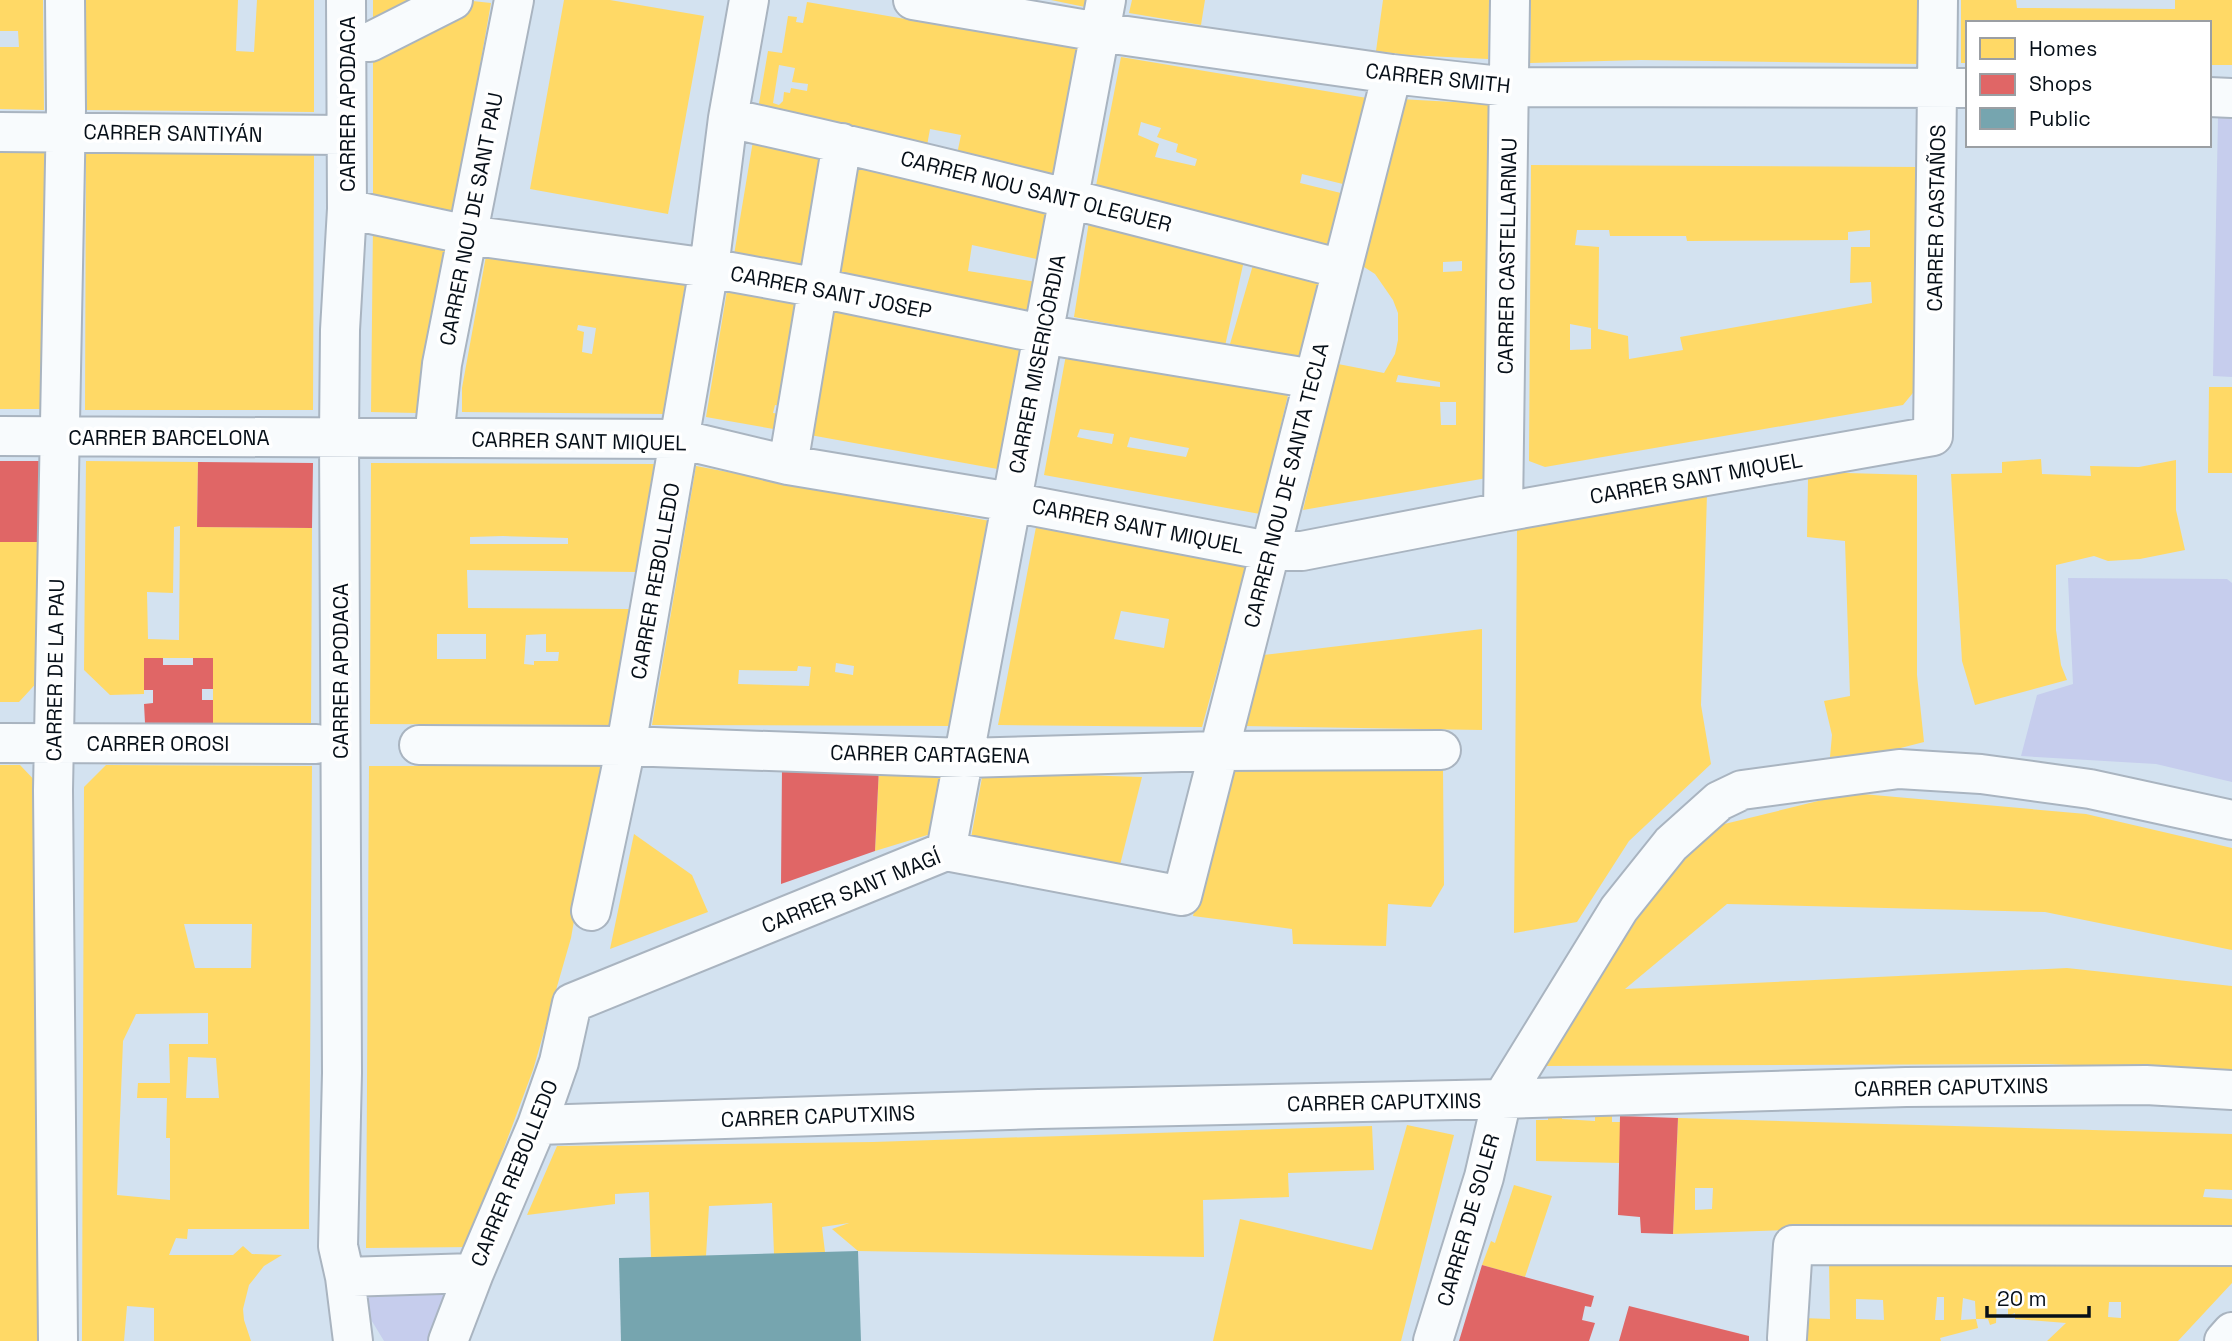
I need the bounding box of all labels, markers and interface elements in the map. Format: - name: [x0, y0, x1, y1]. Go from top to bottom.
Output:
- street label: CARRER APODACA: [334, 16, 361, 192]
- legend: [1966, 21, 2211, 147]
- text: Homes: [2029, 35, 2097, 62]
- street label: CARRER SMITH: [1364, 57, 1512, 99]
- text: Shops: [2029, 70, 2092, 97]
- street label: CARRER NOU DE SANT PAU: [433, 90, 509, 348]
- text: Public: [2029, 105, 2091, 132]
- street label: CARRER SANTIYÁN: [83, 118, 263, 148]
- street label: CARRER CASTAÑOS: [1921, 124, 1951, 312]
- street label: CARRER CASTELLARNAU: [1491, 137, 1523, 375]
- street label: CARRER NOU SANT OLEGUER: [898, 144, 1174, 238]
- street label: CARRER MISERICÒRDIA: [1002, 252, 1072, 476]
- street label: CARRER SANT JOSEP: [728, 259, 934, 325]
- street label: CARRER NOU DE SANTA TECLA: [1237, 340, 1335, 630]
- street label: CARRER BARCELONA: [68, 424, 270, 451]
- street label: CARRER SANT MIQUEL: [471, 426, 687, 456]
- street label: CARRER SANT MIQUEL: [1588, 446, 1804, 510]
- street label: CARRER REBOLLEDO: [624, 481, 686, 681]
- street label: CARRER SANT MIQUEL: [1030, 492, 1246, 560]
- street label: CARRER DE LA PAU: [40, 578, 70, 762]
- street label: CARRER APODACA: [327, 583, 354, 759]
- street label: CARRER OROSI: [87, 730, 229, 757]
- street label: CARRER CARTAGENA: [830, 739, 1030, 769]
- street label: CARRER SANT MAGÍ: [757, 843, 945, 939]
- street label: CARRER CAPUTXINS: [1854, 1072, 2048, 1102]
- street label: CARRER REBOLLEDO: [464, 1076, 564, 1270]
- street label: CARRER CAPUTXINS: [1287, 1087, 1481, 1117]
- street label: CARRER CAPUTXINS: [720, 1099, 916, 1133]
- street label: CARRER DE SOLER: [1430, 1131, 1506, 1309]
- scale bar: [1987, 1274, 2088, 1318]
- text: 20 m: [1997, 1285, 2047, 1312]

